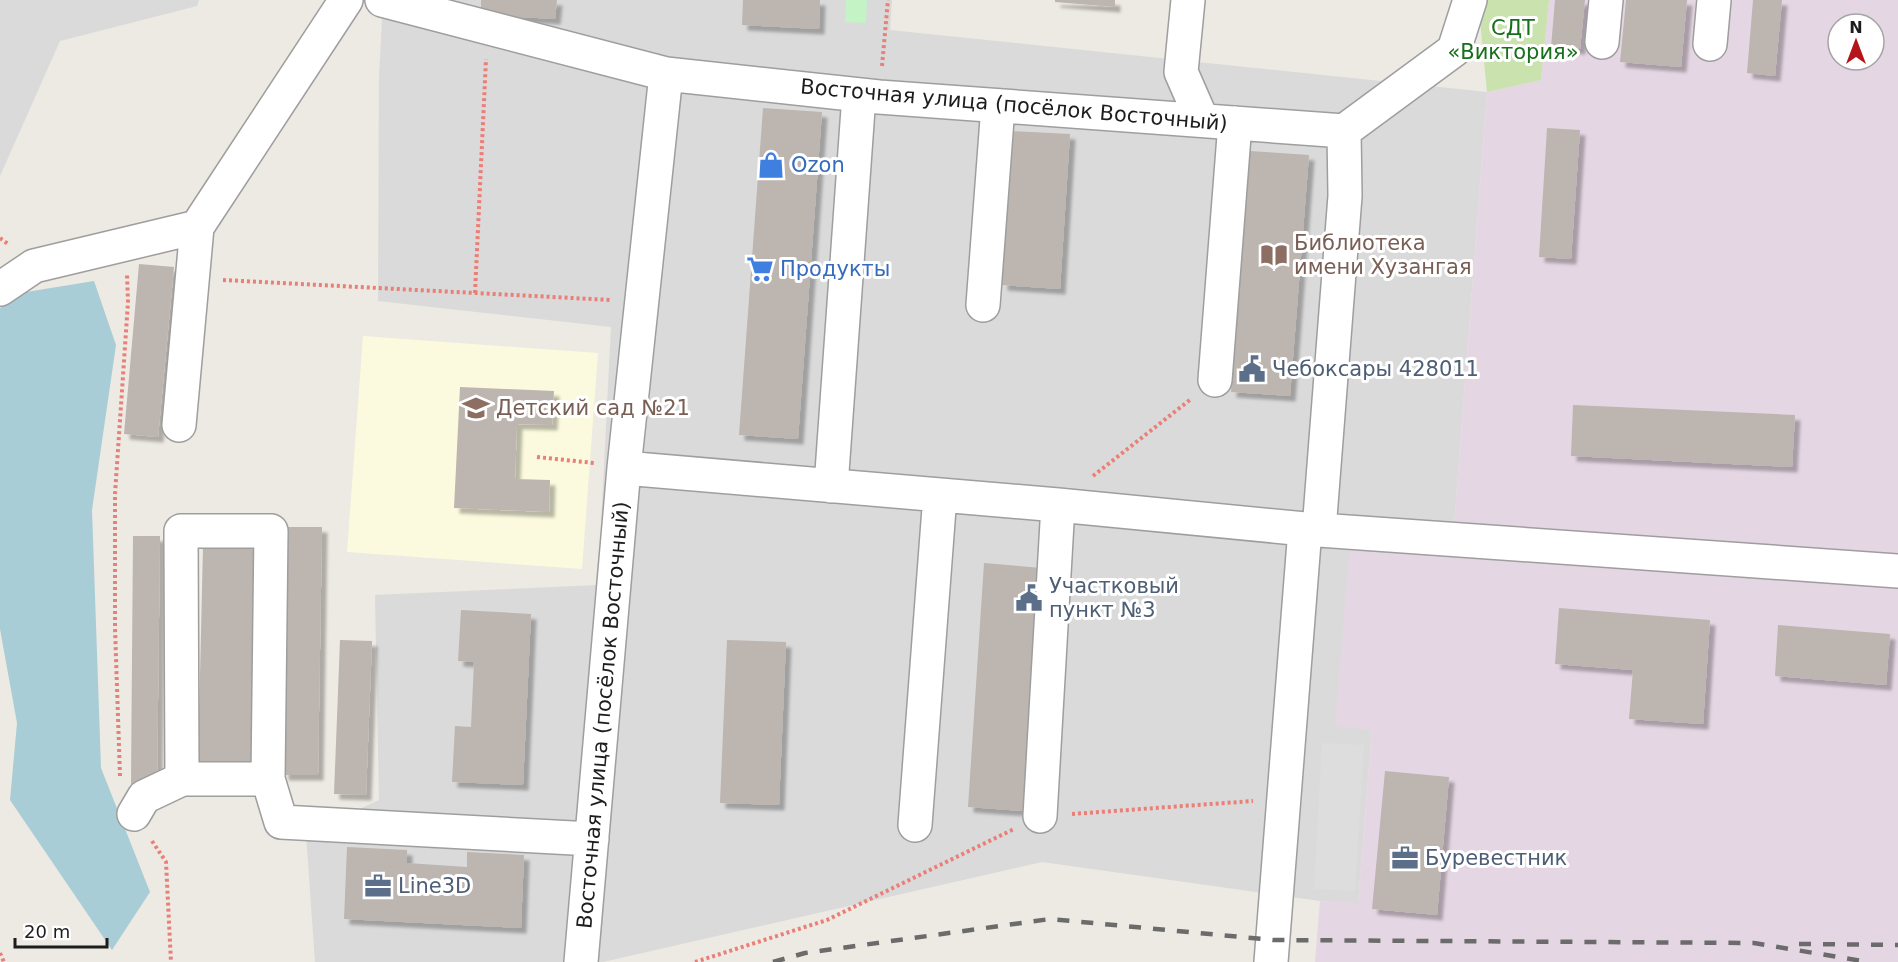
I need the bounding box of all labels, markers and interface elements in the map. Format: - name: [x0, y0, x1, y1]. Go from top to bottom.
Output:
- north arrow: [1826, 12, 1886, 72]
- park label: СДТ «Виктория»: [1447, 16, 1579, 64]
- text: N: [1849, 18, 1863, 37]
- street label: Восточная улица (посёлок Восточный): [799, 74, 1229, 136]
- shop icon: Ozon: [756, 150, 786, 180]
- place label: Ozon: [791, 153, 845, 177]
- place label: Библиотека имени Хузангая: [1294, 231, 1472, 279]
- library icon: Библиотека имени Хузангая: [1259, 240, 1289, 270]
- supermarket icon: Продукты: [745, 254, 775, 284]
- place label: Продукты: [780, 257, 890, 281]
- public building icon: Чебоксары 428011: [1237, 354, 1267, 384]
- place label: Чебоксары 428011: [1272, 357, 1479, 381]
- school or university icon: Детский сад №21: [461, 393, 491, 423]
- place label: Детский сад №21: [496, 396, 690, 420]
- street label: Восточная улица (посёлок Восточный): [572, 500, 634, 930]
- place label: Участковый пункт №3: [1049, 574, 1179, 622]
- public building icon: Участковый пункт №3: [1014, 583, 1044, 613]
- office icon: Буревестник: [1390, 843, 1420, 873]
- place label: Буревестник: [1425, 846, 1567, 870]
- office icon: Line3D: [363, 871, 393, 901]
- place label: Line3D: [398, 874, 471, 898]
- scale bar: [15, 911, 106, 949]
- text: 20 m: [24, 921, 70, 942]

